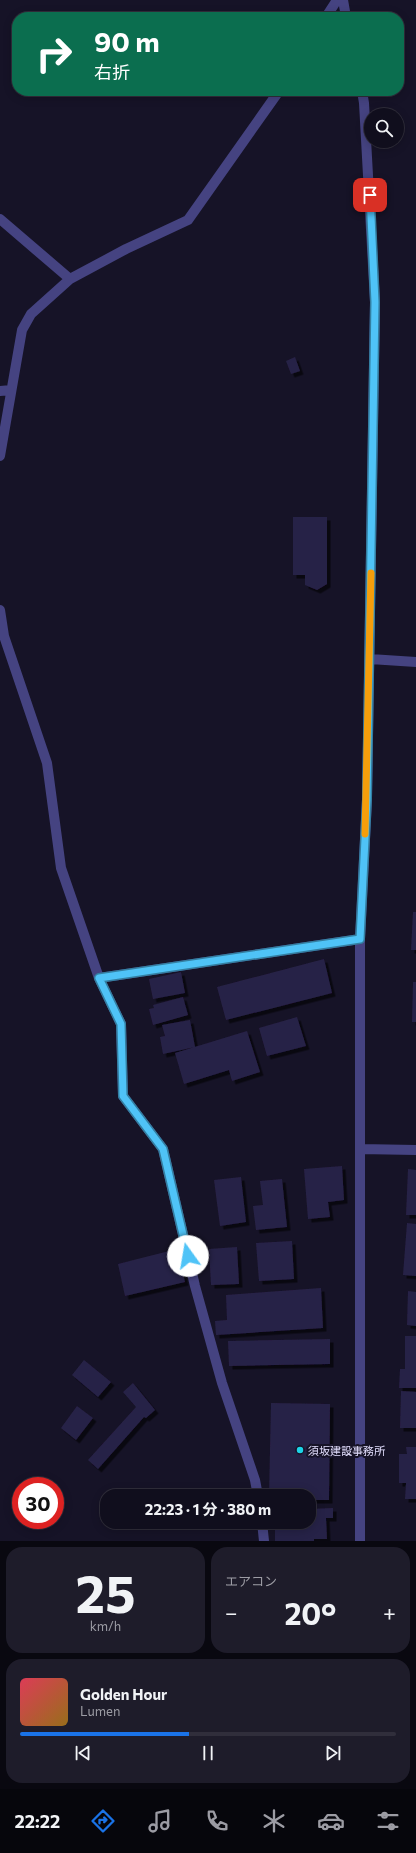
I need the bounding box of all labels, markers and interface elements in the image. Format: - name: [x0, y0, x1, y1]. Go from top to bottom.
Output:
- text: 90 m: [94, 24, 160, 58]
- icon: right: [28, 28, 80, 80]
- text: 右折: [94, 61, 130, 83]
- map controls: [364, 108, 404, 148]
- button: search: [364, 108, 404, 148]
- pin: [353, 178, 387, 212]
- icon: arrive: [359, 184, 381, 206]
- position arrow: [167, 1235, 209, 1277]
- place label: 須坂建設事務所: [308, 1444, 386, 1457]
- marker: 須坂建設事務所: [295, 1445, 305, 1455]
- speed limit sign: 30: [12, 1477, 64, 1529]
- text: 22:23 · 1 分 · 380 m: [145, 1500, 271, 1518]
- text: 25: [76, 1560, 135, 1624]
- text: エアコン: [225, 1573, 277, 1589]
- text: 20°: [284, 1594, 336, 1631]
- text: −: [225, 1599, 238, 1626]
- text: +: [383, 1599, 396, 1626]
- text: km/h: [90, 1618, 121, 1634]
- text: Golden Hour: [80, 1685, 167, 1703]
- text: Lumen: [80, 1703, 120, 1719]
- icon: previous: [72, 1742, 94, 1764]
- icon: pause: [197, 1742, 219, 1764]
- icon: next: [322, 1742, 344, 1764]
- icon: directions: [89, 1807, 117, 1835]
- icon: music: [146, 1807, 174, 1835]
- icon: phone: [203, 1807, 231, 1835]
- icon: climate: [260, 1807, 288, 1835]
- icon: car: [317, 1807, 345, 1835]
- icon: filters: [374, 1807, 402, 1835]
- text: 22:22: [14, 1810, 60, 1832]

